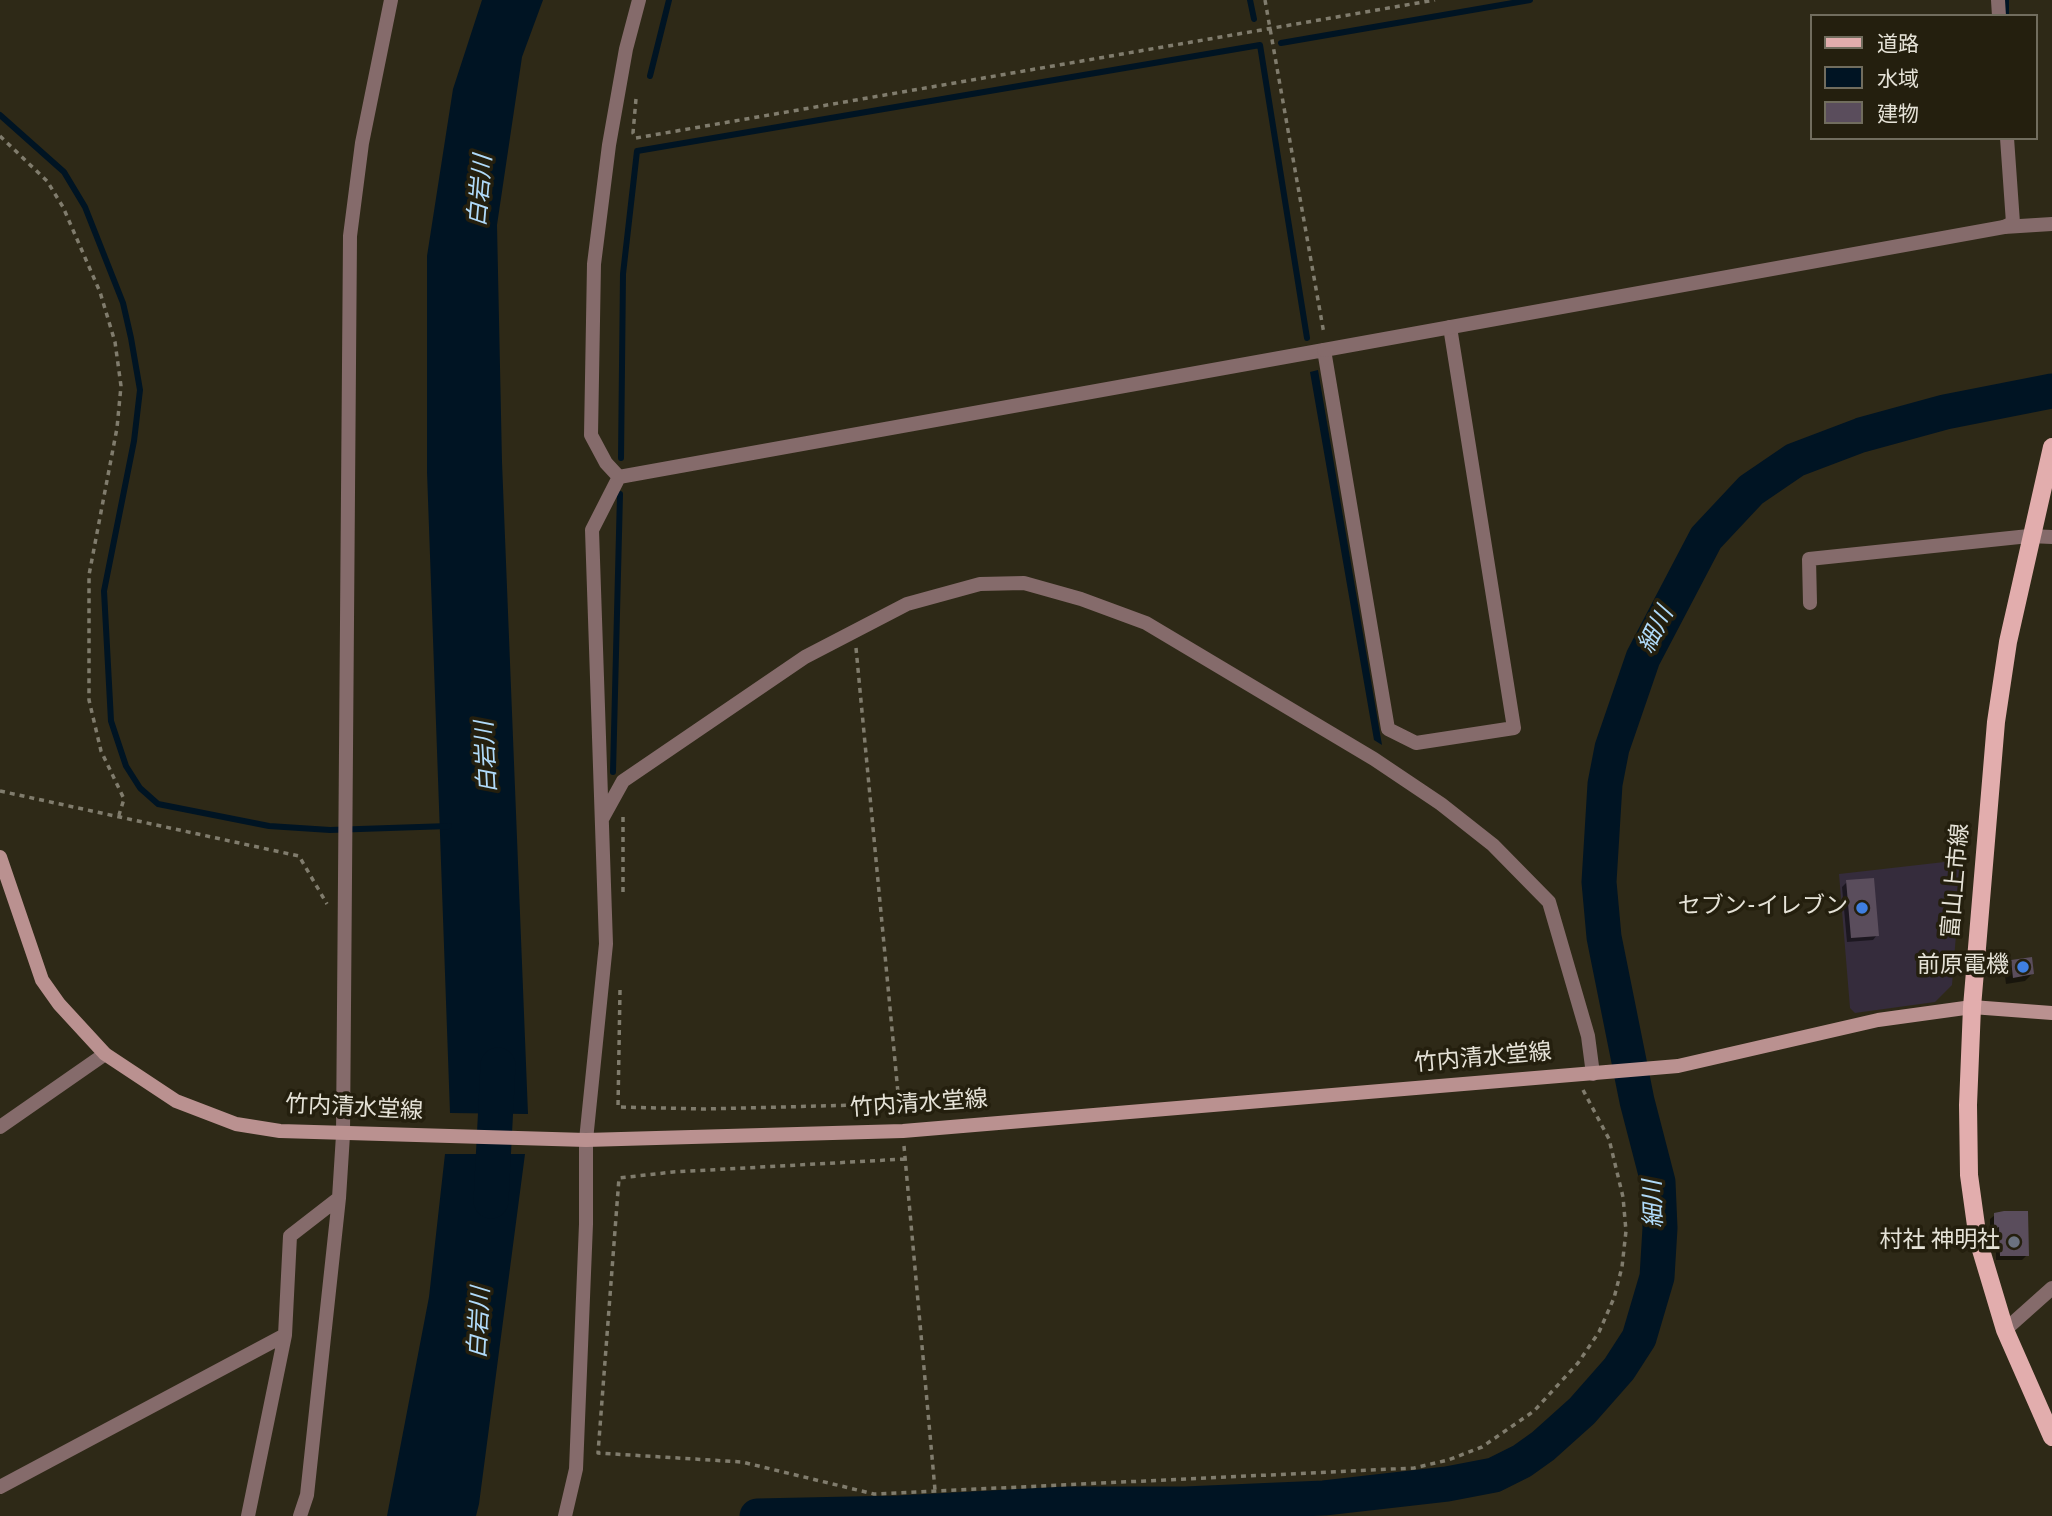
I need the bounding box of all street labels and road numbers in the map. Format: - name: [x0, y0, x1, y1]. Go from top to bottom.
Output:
- street label: 富山上市線: [1939, 823, 1977, 939]
- street label: 竹内清水堂線: [1413, 1040, 1553, 1080]
- street label: 竹内清水堂線: [849, 1087, 989, 1125]
- street label: 竹内清水堂線: [284, 1093, 424, 1127]

